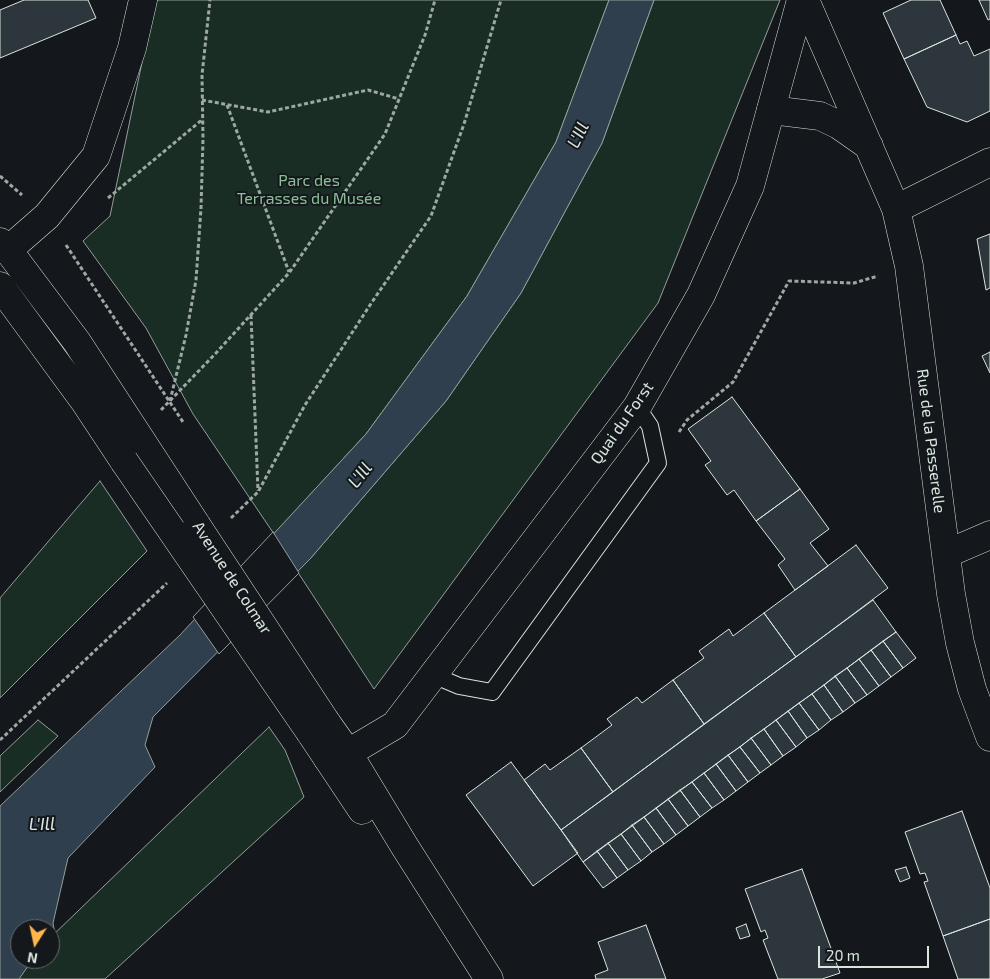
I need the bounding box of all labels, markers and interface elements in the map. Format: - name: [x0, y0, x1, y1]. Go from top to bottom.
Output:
- water label: L'Ill: [562, 118, 594, 152]
- park label: Parc des Terrasses du Musée: [237, 171, 381, 209]
- street label: Rue de la Passerelle: [913, 368, 949, 514]
- street label: Quai du Forst: [587, 378, 657, 468]
- water label: L'Ill: [343, 458, 377, 492]
- street label: Avenue de Colmar: [188, 518, 276, 638]
- water label: L'Ill: [29, 813, 55, 835]
- north arrow: [10, 919, 60, 969]
- scale bar: [820, 936, 931, 968]
- text: 20 m: [826, 946, 860, 964]
- text: N: [26, 949, 39, 968]

